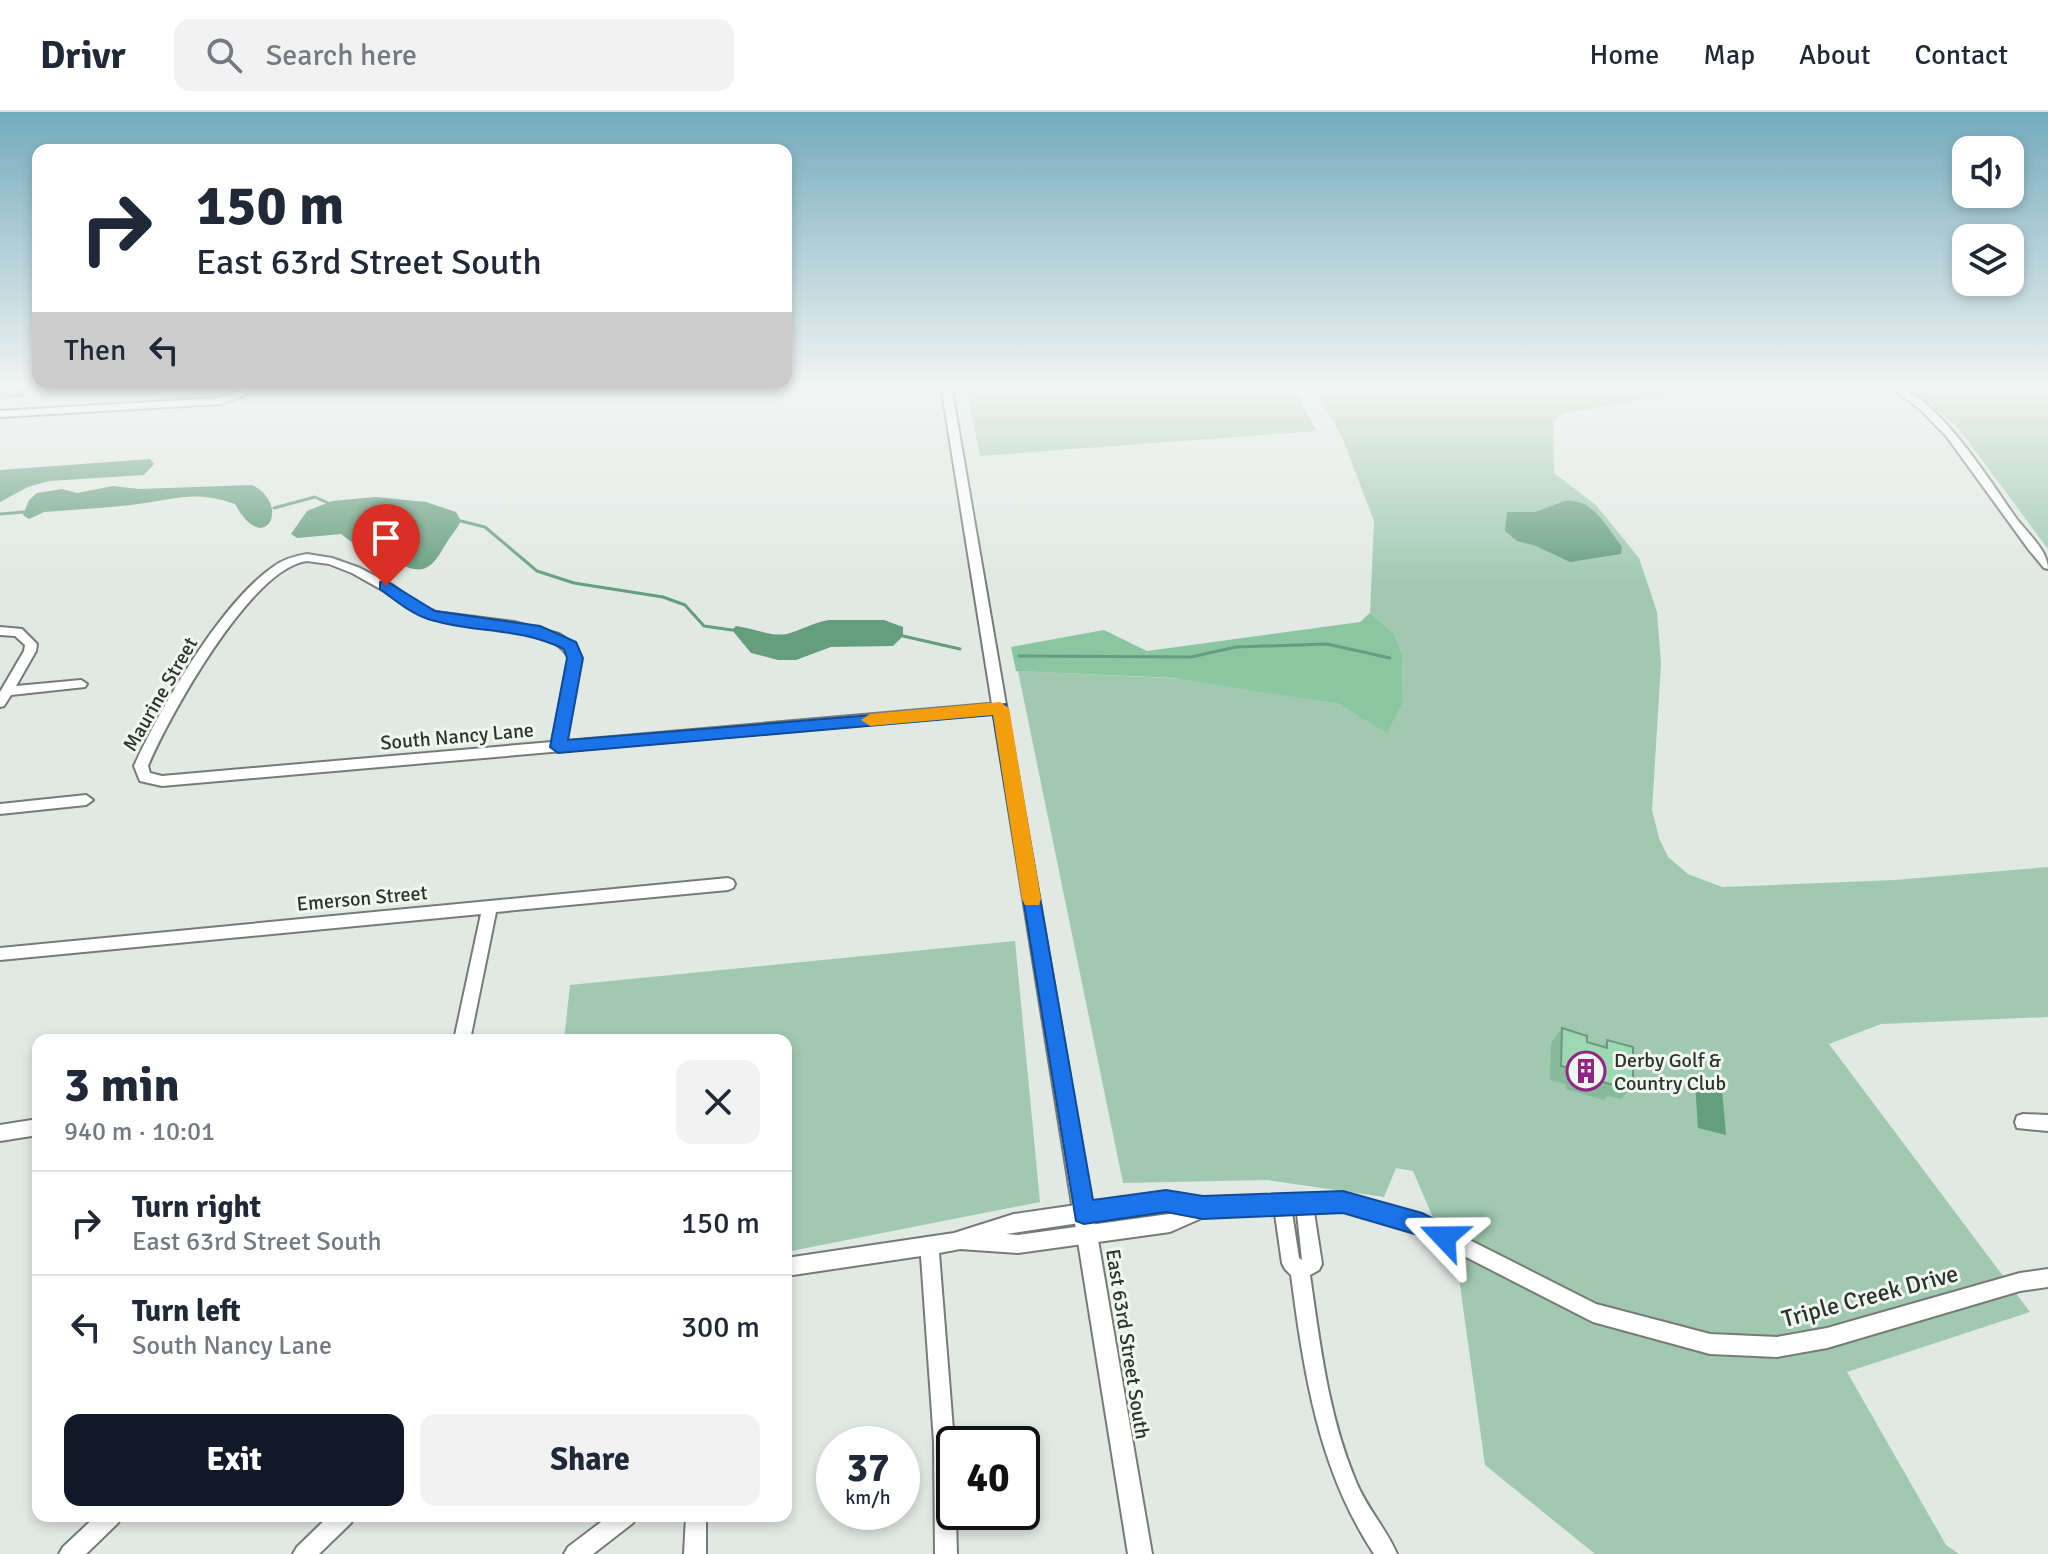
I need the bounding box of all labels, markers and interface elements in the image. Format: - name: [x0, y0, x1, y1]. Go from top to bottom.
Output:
- search box: [174, 19, 734, 91]
- text: Drivr: [40, 32, 126, 79]
- icon: search: [202, 33, 246, 77]
- text: Search here: [266, 37, 417, 74]
- text: Home: [1590, 38, 1659, 72]
- text: Map: [1703, 38, 1755, 72]
- text: About: [1799, 38, 1871, 72]
- text: Contact: [1915, 38, 2008, 72]
- map controls: [1952, 136, 2024, 296]
- button: sound: [1952, 136, 2024, 208]
- text: 150 m: [196, 171, 344, 240]
- icon: right: [64, 176, 168, 280]
- button: layers: [1952, 224, 2024, 296]
- text: East 63rd Street South: [196, 240, 542, 285]
- icon: left: [142, 328, 186, 372]
- text: Then: [64, 332, 126, 369]
- pin: [352, 504, 420, 586]
- icon: arrive: [364, 516, 408, 560]
- street label: Maurine Street: [118, 633, 203, 756]
- street label: South Nancy Lane: [379, 717, 535, 756]
- street label: Emerson Street: [296, 880, 428, 917]
- place label: Derby Golf & Country Club: [1614, 1048, 1726, 1096]
- building icon: Derby Golf & Country Club: [1565, 1050, 1607, 1092]
- text: 3 min: [64, 1056, 180, 1115]
- button: close: [676, 1060, 760, 1144]
- text: 940 m · 10:01: [64, 1116, 215, 1148]
- text: Turn right: [132, 1189, 261, 1226]
- position arrow: [1402, 1195, 1486, 1279]
- icon: right: [64, 1201, 108, 1245]
- text: 150 m: [681, 1205, 760, 1242]
- text: East 63rd Street South: [132, 1226, 382, 1258]
- street label: East 63rd Street South: [1100, 1247, 1155, 1441]
- street label: Triple Creek Drive: [1779, 1258, 1961, 1334]
- text: Turn left: [132, 1293, 241, 1330]
- icon: left: [64, 1305, 108, 1349]
- text: 300 m: [681, 1309, 760, 1346]
- text: South Nancy Lane: [132, 1330, 332, 1362]
- button: Exit: [64, 1414, 404, 1506]
- button: Share: [420, 1414, 760, 1506]
- speed limit sign: 40: [936, 1426, 1040, 1530]
- text: 37: [846, 1443, 890, 1493]
- text: km/h: [845, 1485, 891, 1510]

